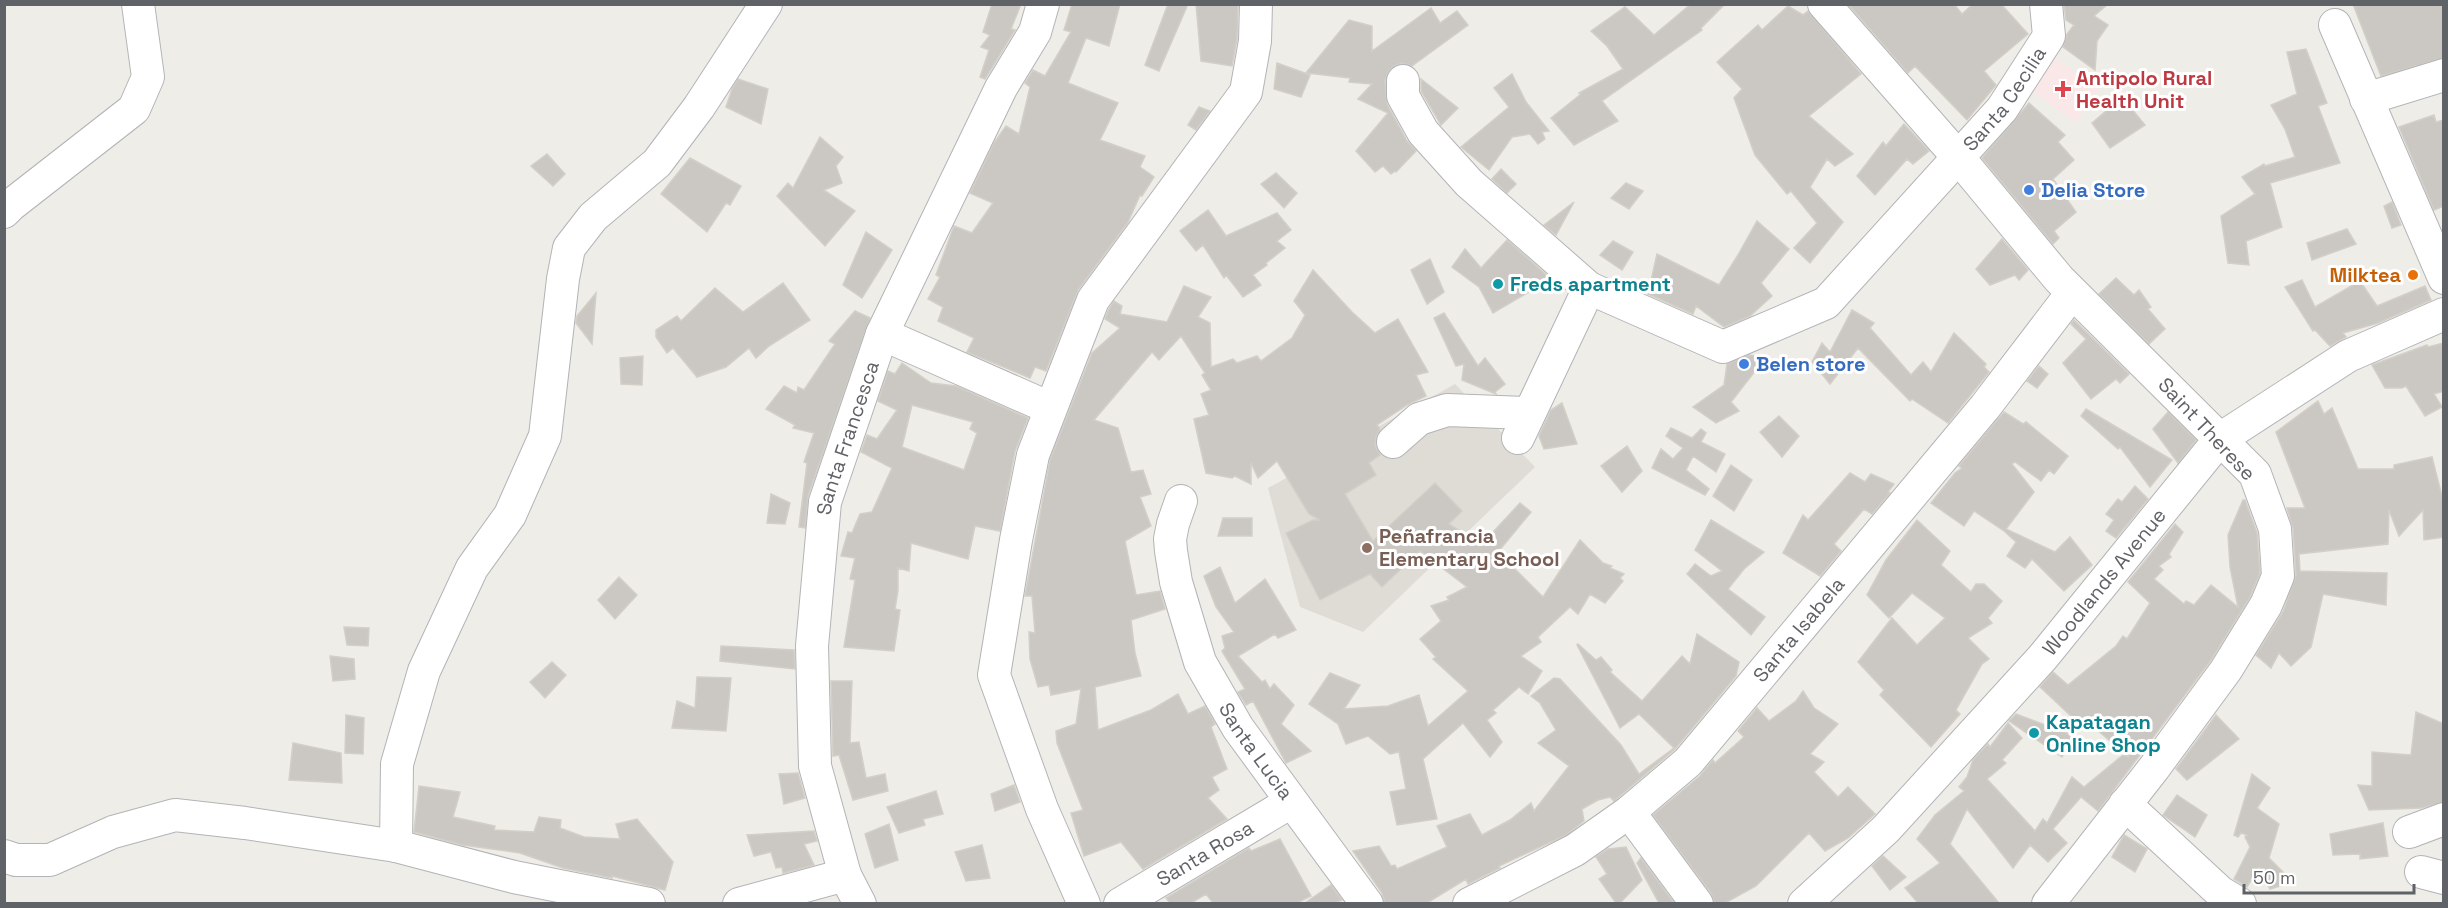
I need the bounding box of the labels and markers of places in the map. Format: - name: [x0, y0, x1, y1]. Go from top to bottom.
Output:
- place label: Antipolo Rural Health Unit: [2076, 65, 2212, 114]
- marker: Antipolo Rural Health Unit: [2054, 80, 2072, 98]
- place label: Delia Store: [2041, 177, 2145, 203]
- marker: Delia Store: [2022, 183, 2036, 197]
- place label: Milktea: [2330, 262, 2401, 288]
- marker: Milktea: [2406, 268, 2420, 282]
- place label: Freds apartment: [1510, 271, 1671, 297]
- marker: Freds apartment: [1491, 277, 1505, 291]
- place label: Belen store: [1756, 351, 1865, 377]
- marker: Belen store: [1737, 357, 1751, 371]
- place label: Peñafrancia Elementary School: [1379, 523, 1560, 572]
- marker: Peñafrancia Elementary School: [1360, 541, 1374, 555]
- place label: Kapatagan Online Shop: [2046, 709, 2161, 758]
- marker: Kapatagan Online Shop: [2027, 726, 2041, 740]

